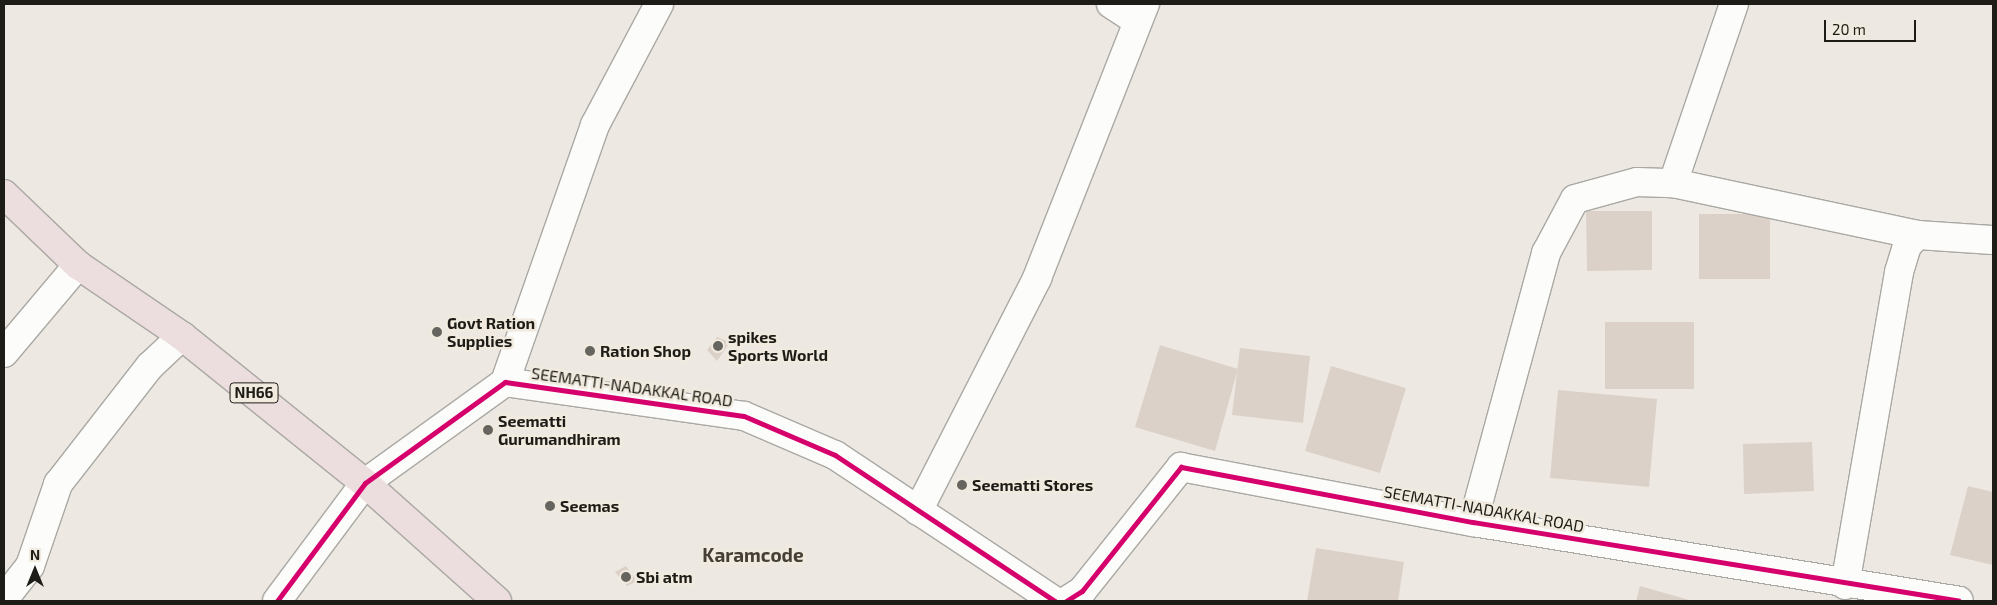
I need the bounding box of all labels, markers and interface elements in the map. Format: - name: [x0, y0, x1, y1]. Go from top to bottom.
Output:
- scale bar: [1827, 10, 1920, 42]
- text: 20 m: [1832, 20, 1866, 38]
- place label: Govt Ration Supplies: [447, 313, 535, 351]
- marker: Govt Ration Supplies: [431, 326, 443, 338]
- place label: spikes Sports World: [728, 327, 828, 365]
- marker: spikes Sports World: [712, 340, 724, 352]
- place label: Ration Shop: [600, 341, 691, 361]
- marker: Ration Shop: [584, 345, 596, 357]
- street label: SEEMATTI-NADAKKAL ROAD: [530, 363, 734, 411]
- road number: NH66: [229, 380, 279, 406]
- place label: Seematti Gurumandhiram: [498, 411, 621, 449]
- marker: Seematti Gurumandhiram: [482, 424, 494, 436]
- place label: Seematti Stores: [972, 475, 1093, 495]
- marker: Seematti Stores: [956, 479, 968, 491]
- street label: SEEMATTI-NADAKKAL ROAD: [1382, 482, 1586, 536]
- place label: Seemas: [560, 496, 619, 516]
- marker: Seemas: [544, 500, 556, 512]
- district label: Karamcode: [702, 544, 804, 566]
- north arrow: [10, 545, 60, 595]
- text: N: [30, 546, 40, 563]
- place label: Sbi atm: [636, 567, 693, 587]
- marker: Sbi atm: [620, 571, 632, 583]

